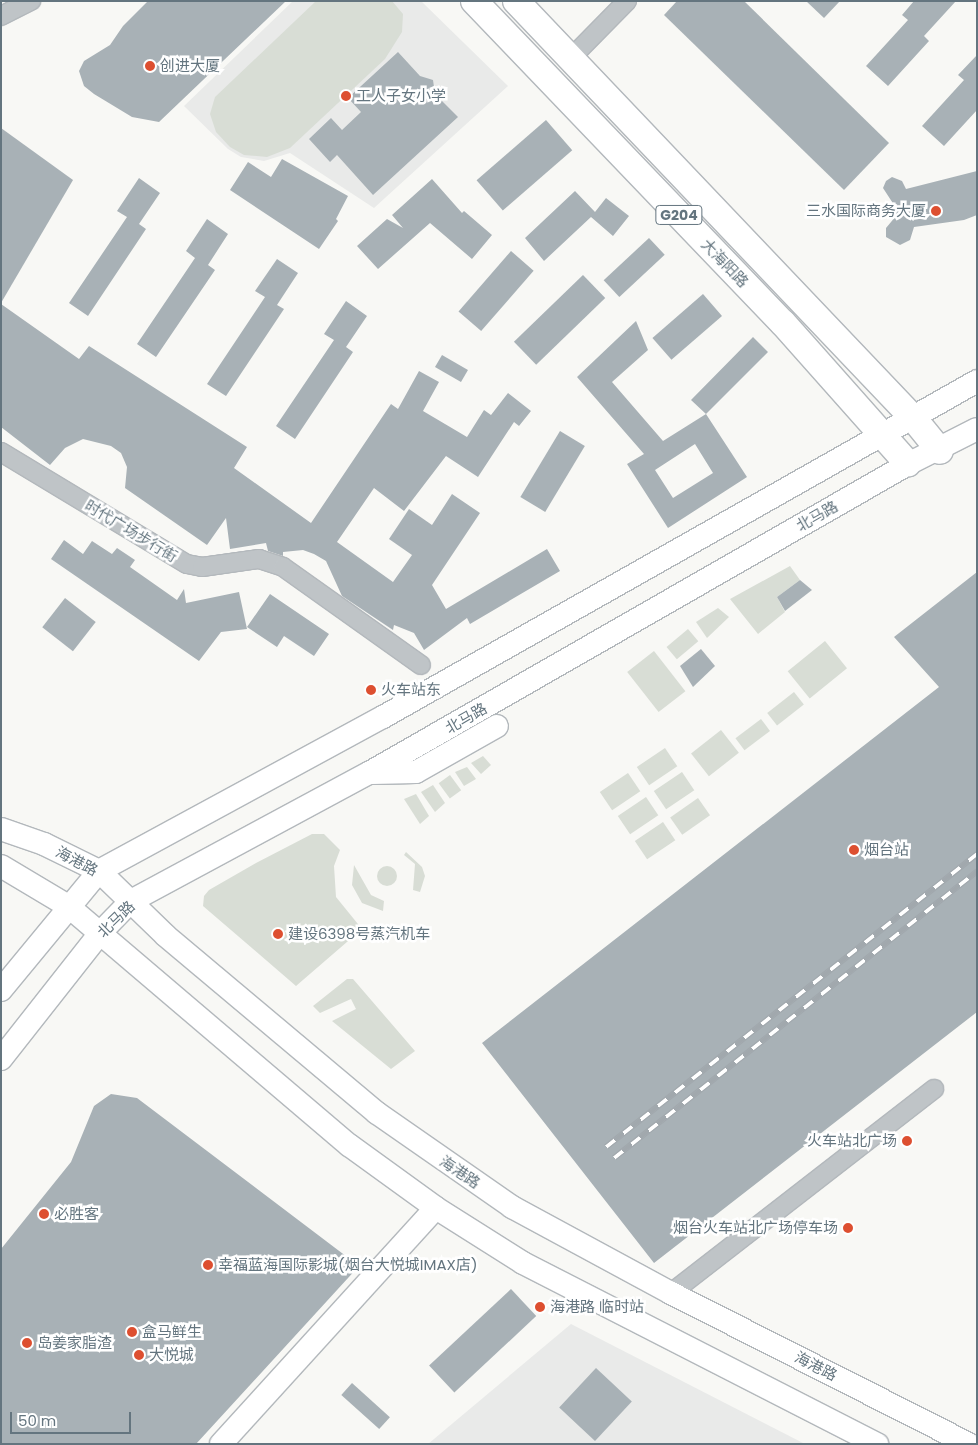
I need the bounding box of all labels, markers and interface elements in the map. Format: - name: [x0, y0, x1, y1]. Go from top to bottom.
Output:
- place label: 创进大厦: [160, 57, 220, 75]
- marker: 创进大厦: [144, 60, 156, 72]
- place label: 工人子女小学: [356, 87, 446, 105]
- marker: 工人子女小学: [340, 90, 352, 102]
- place label: 三水国际商务大厦: [806, 202, 926, 220]
- road number: G204: [655, 204, 703, 226]
- marker: 三水国际商务大厦: [930, 205, 942, 217]
- street label: 大海阳路: [698, 235, 752, 291]
- street label: 时代广场步行街: [81, 496, 181, 566]
- street label: 北马路: [793, 497, 841, 535]
- place label: 火车站东: [381, 681, 441, 699]
- marker: 火车站东: [365, 684, 377, 696]
- street label: 北马路: [442, 699, 490, 737]
- place label: 烟台站: [864, 841, 909, 859]
- street label: 海港路: [53, 842, 101, 880]
- marker: 烟台站: [848, 844, 860, 856]
- street label: 北马路: [94, 897, 138, 941]
- place label: 建设6398号蒸汽机车: [288, 925, 430, 943]
- marker: 建设6398号蒸汽机车: [272, 928, 284, 940]
- place label: 火车站北广场: [807, 1132, 897, 1150]
- marker: 火车站北广场: [901, 1135, 913, 1147]
- street label: 海港路: [436, 1152, 484, 1192]
- place label: 必胜客: [54, 1205, 99, 1223]
- marker: 必胜客: [38, 1208, 50, 1220]
- place label: 烟台火车站北广场停车场: [673, 1219, 838, 1237]
- marker: 烟台火车站北广场停车场: [842, 1222, 854, 1234]
- place label: 幸福蓝海国际影城(烟台大悦城IMAX店): [218, 1256, 478, 1274]
- marker: 幸福蓝海国际影城(烟台大悦城IMAX店): [202, 1259, 214, 1271]
- place label: 海港路 临时站: [550, 1298, 644, 1316]
- marker: 海港路 临时站: [534, 1301, 546, 1313]
- place label: 盒马鲜生: [142, 1323, 202, 1341]
- marker: 盒马鲜生: [126, 1326, 138, 1338]
- place label: 岛姜家脂渣: [37, 1334, 112, 1352]
- marker: 岛姜家脂渣: [21, 1337, 33, 1349]
- place label: 大悦城: [149, 1346, 194, 1364]
- street label: 海港路: [792, 1348, 840, 1384]
- marker: 大悦城: [133, 1349, 145, 1361]
- scale bar: [12, 1402, 134, 1434]
- text: 50 m: [18, 1410, 56, 1431]

